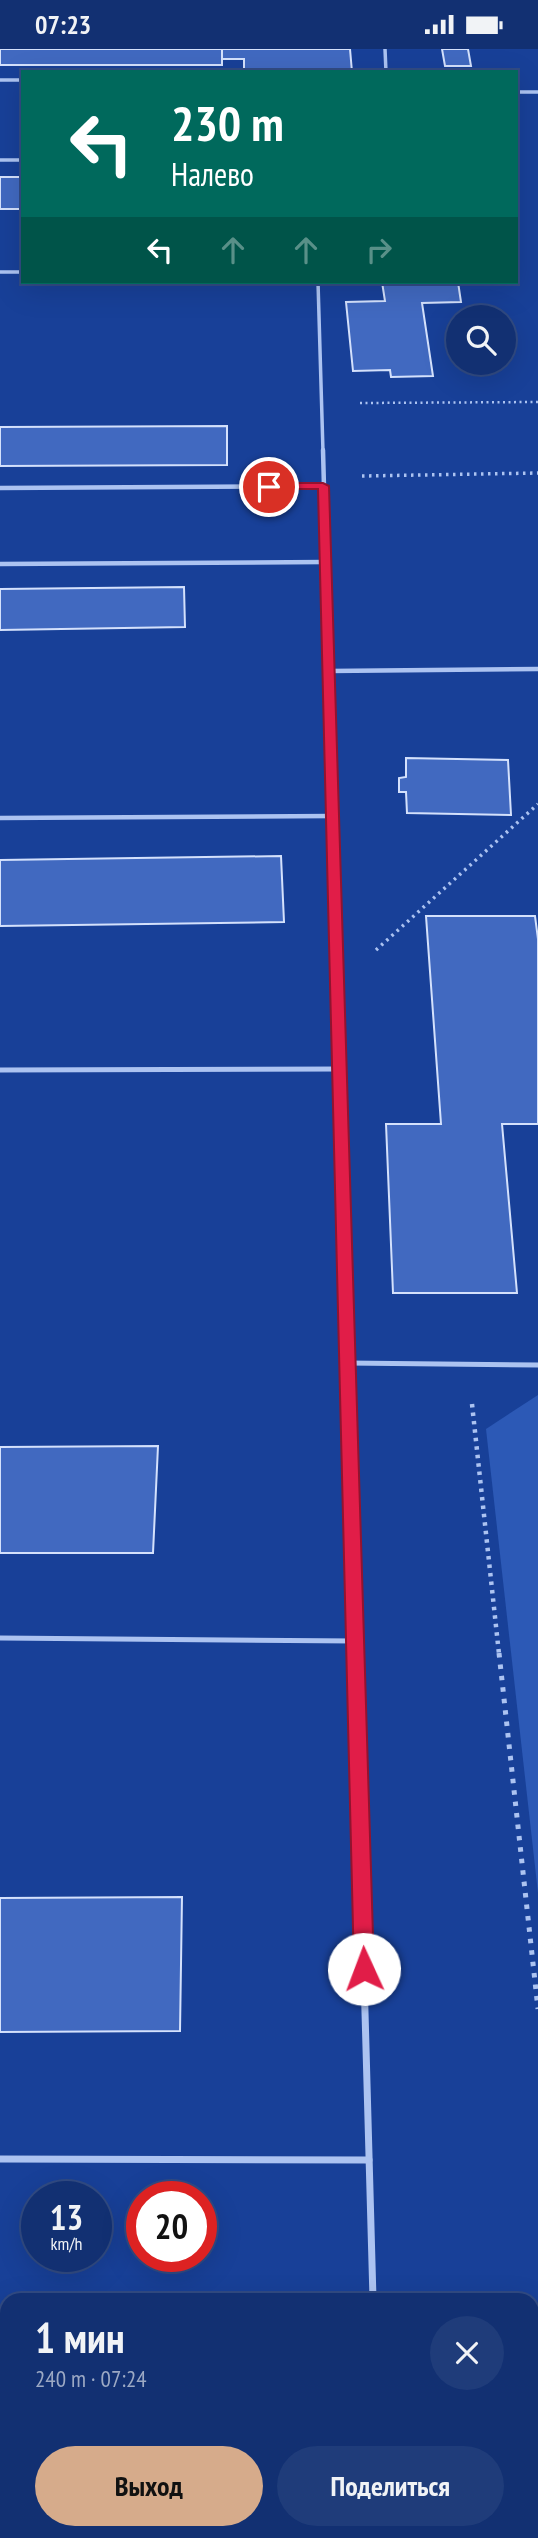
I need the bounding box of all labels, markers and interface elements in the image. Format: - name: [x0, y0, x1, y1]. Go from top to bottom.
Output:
- text: 07:23: [35, 8, 91, 41]
- text: 230 m: [171, 91, 284, 155]
- icon: left: [56, 98, 147, 189]
- text: Налево: [171, 153, 254, 195]
- icon: left: [141, 231, 179, 269]
- icon: ahead: [214, 231, 252, 269]
- icon: ahead: [287, 231, 325, 269]
- icon: right: [360, 231, 398, 269]
- map controls: [446, 305, 516, 375]
- button: search: [446, 305, 516, 375]
- pin: [239, 457, 299, 517]
- icon: arrive: [250, 468, 288, 506]
- position arrow: [327, 1932, 401, 2006]
- speed limit sign: 20: [126, 2181, 217, 2272]
- text: 13: [50, 2194, 83, 2240]
- text: km/h: [51, 2232, 82, 2255]
- text: 1 мин: [35, 2310, 125, 2365]
- button: close: [430, 2316, 504, 2390]
- text: 240 m · 07:24: [35, 2364, 147, 2393]
- button: Выход: [35, 2446, 263, 2526]
- button: Поделиться: [277, 2446, 504, 2526]

